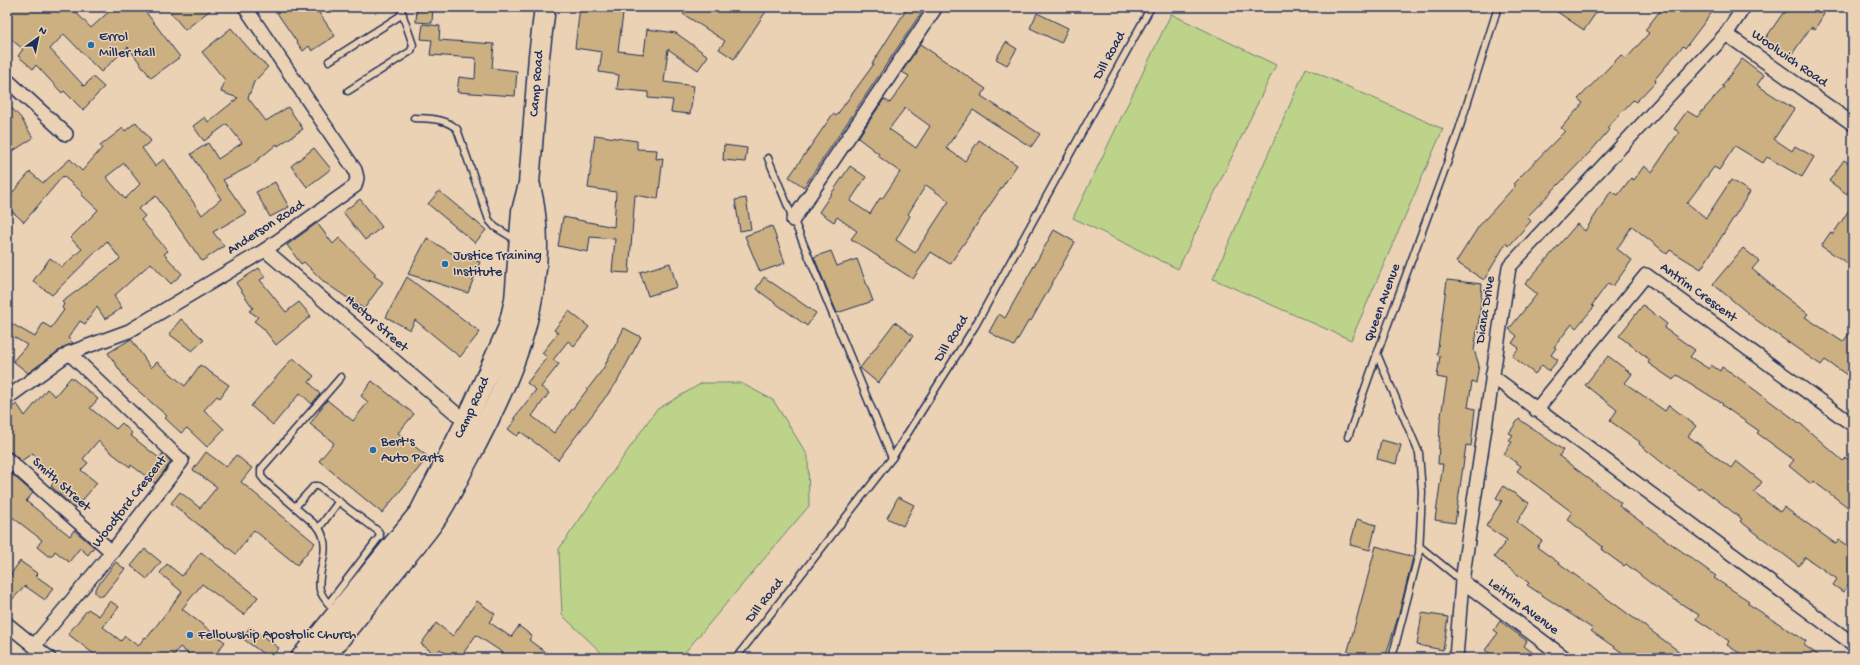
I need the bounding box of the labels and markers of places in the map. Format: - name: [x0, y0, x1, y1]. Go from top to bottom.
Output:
- place label: Errol Miller Hall: [99, 29, 155, 62]
- marker: Errol Miller Hall: [86, 40, 96, 50]
- place label: Justice Training Institute: [453, 248, 542, 281]
- marker: Justice Training Institute: [440, 259, 450, 269]
- place label: Bert's Auto Parts: [380, 434, 444, 467]
- marker: Bert's Auto Parts: [368, 445, 378, 455]
- place label: Fellowship Apostolic Church: [197, 627, 357, 644]
- marker: Fellowship Apostolic Church: [185, 630, 195, 640]

